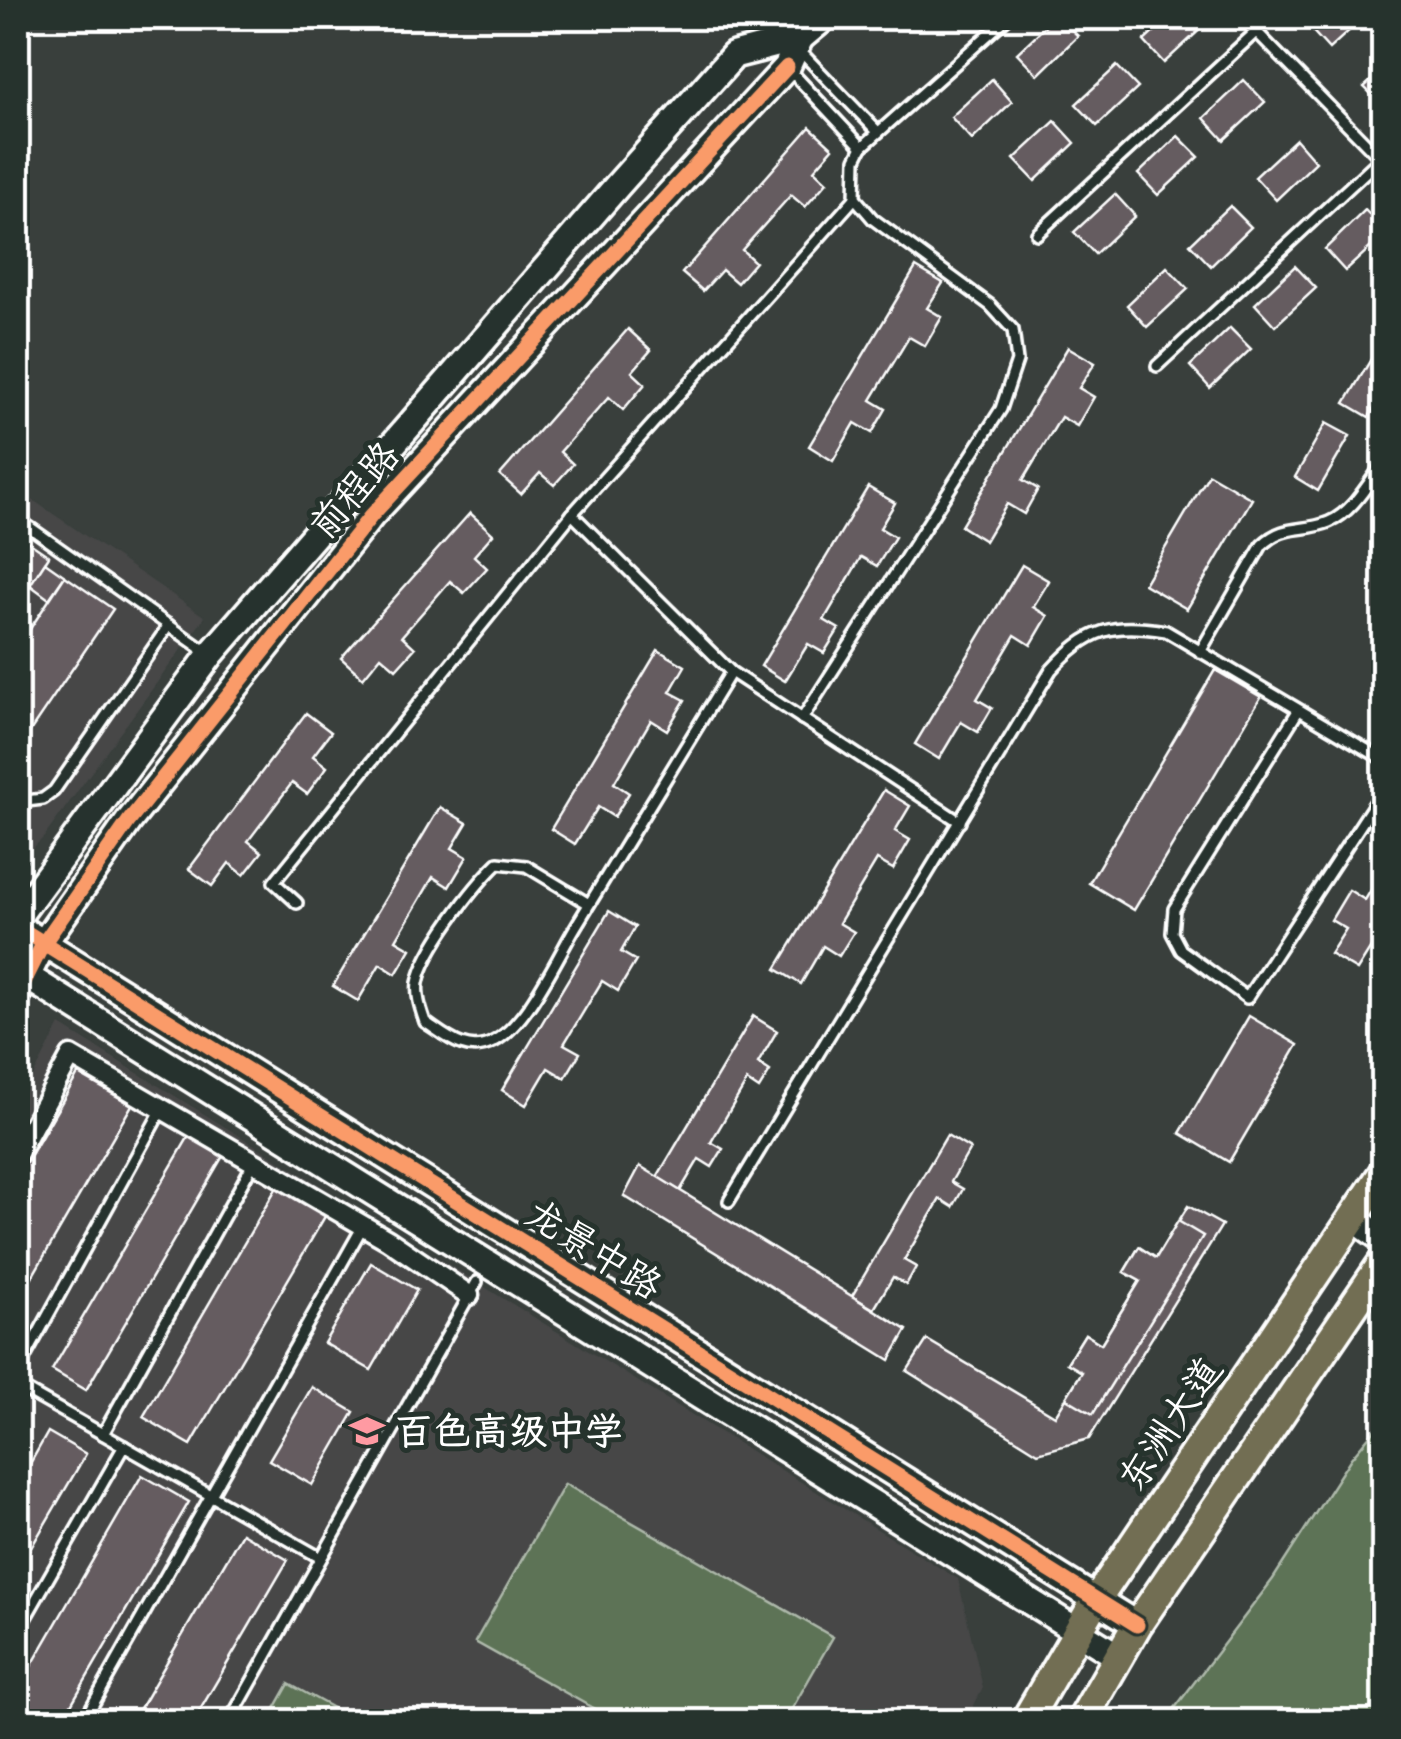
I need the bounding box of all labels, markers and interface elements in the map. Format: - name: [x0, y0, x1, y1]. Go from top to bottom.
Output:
- street label: 前程路: [302, 435, 413, 551]
- street label: 龙景中路: [515, 1193, 669, 1313]
- street label: 东洲大道: [1113, 1351, 1236, 1503]
- school or university icon: 百色高级中学: [348, 1412, 386, 1450]
- place label: 百色高级中学: [395, 1412, 623, 1459]

